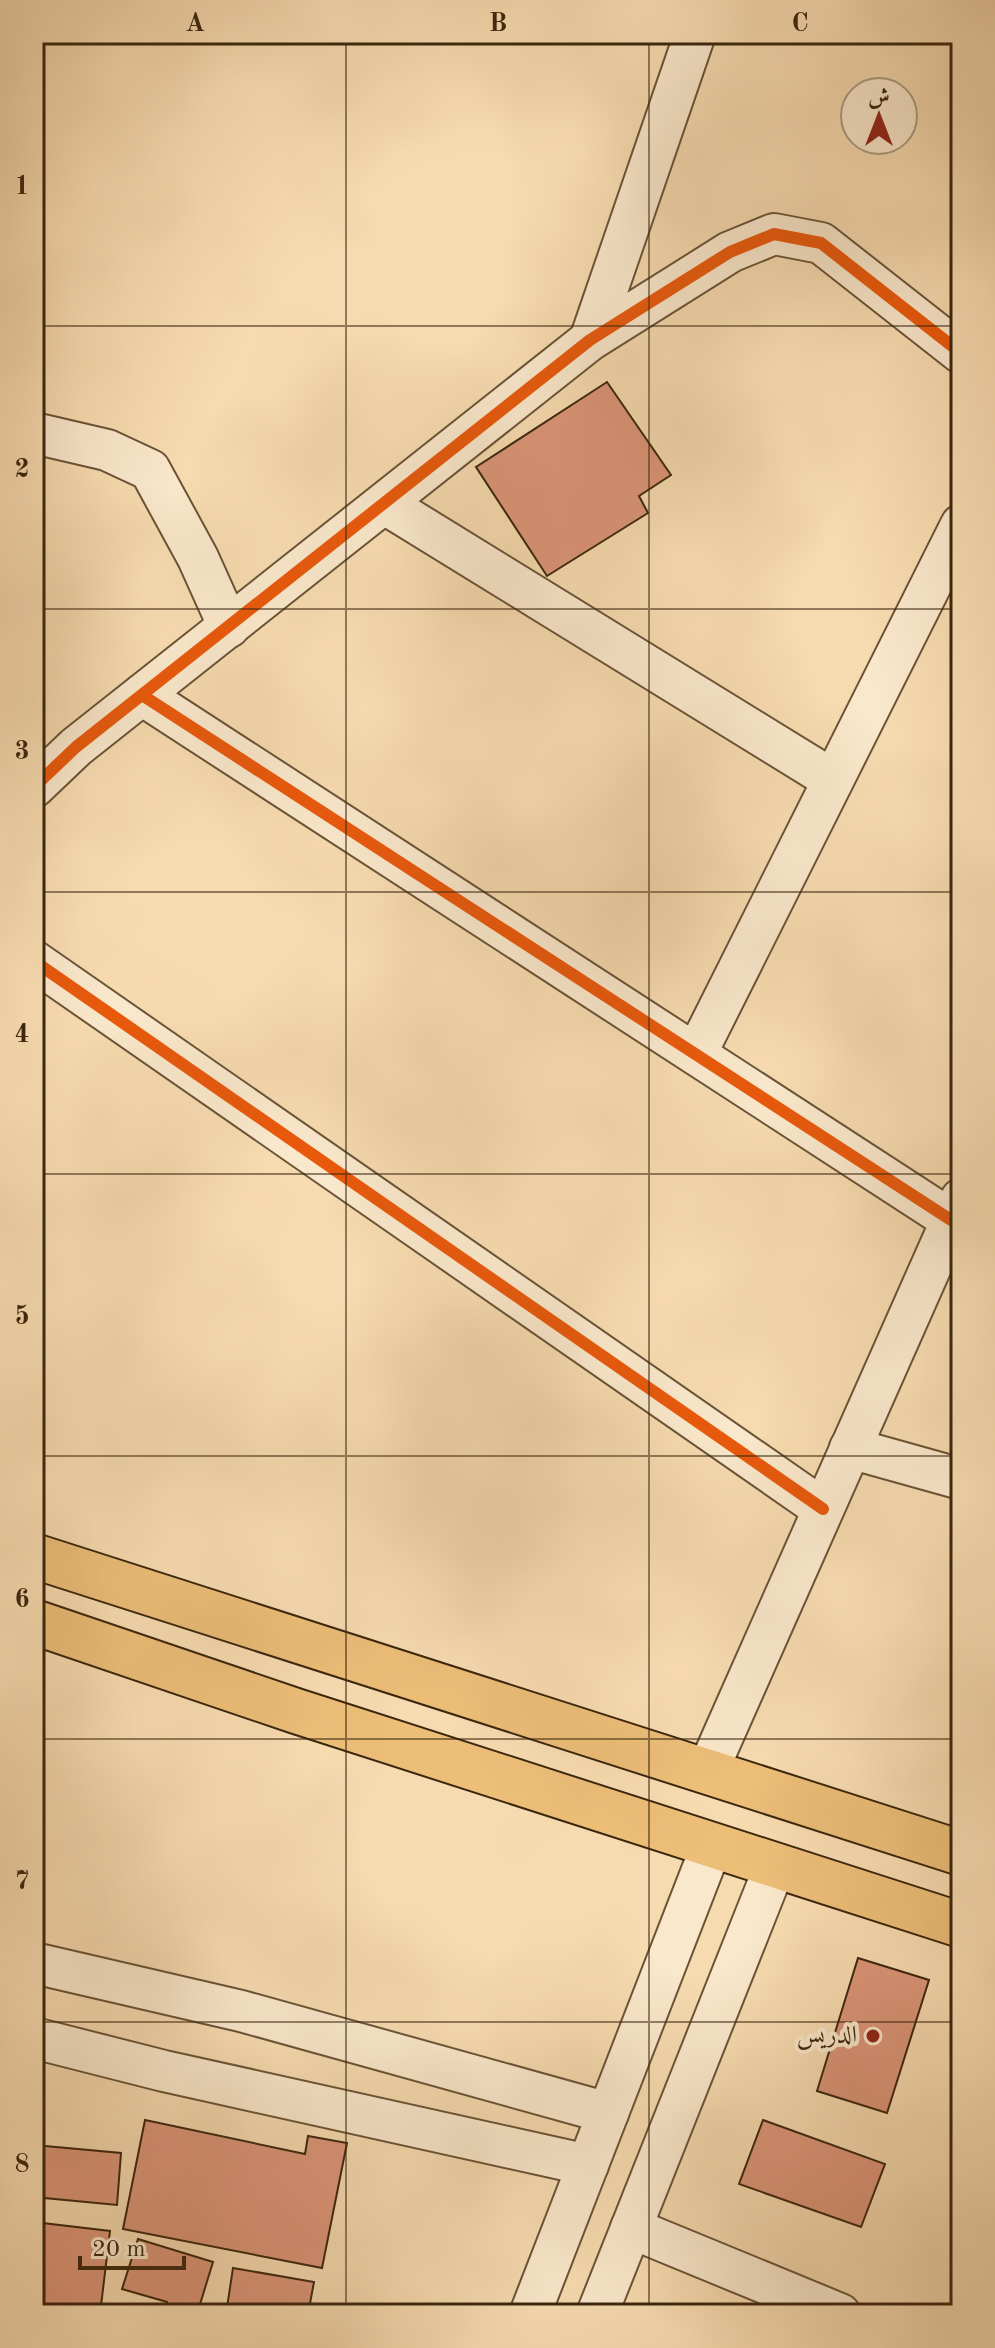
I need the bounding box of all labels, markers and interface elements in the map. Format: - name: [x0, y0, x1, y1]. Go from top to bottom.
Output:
- text: A: [185, 11, 205, 37]
- text: B: [489, 11, 507, 37]
- text: C: [791, 11, 809, 37]
- north arrow: [839, 76, 919, 156]
- text: ش: [868, 87, 890, 109]
- text: 1: [14, 174, 30, 200]
- text: 2: [14, 457, 30, 483]
- text: 3: [14, 739, 30, 765]
- text: 4: [14, 1022, 30, 1048]
- text: 5: [14, 1304, 30, 1330]
- text: 6: [14, 1587, 30, 1613]
- text: 7: [14, 1869, 30, 1895]
- place label: الدريس: [797, 2024, 857, 2050]
- marker: الدريس: [864, 2027, 882, 2045]
- text: 8: [14, 2152, 30, 2178]
- scale bar: [80, 2220, 184, 2270]
- text: 20 m: [92, 2238, 146, 2262]

